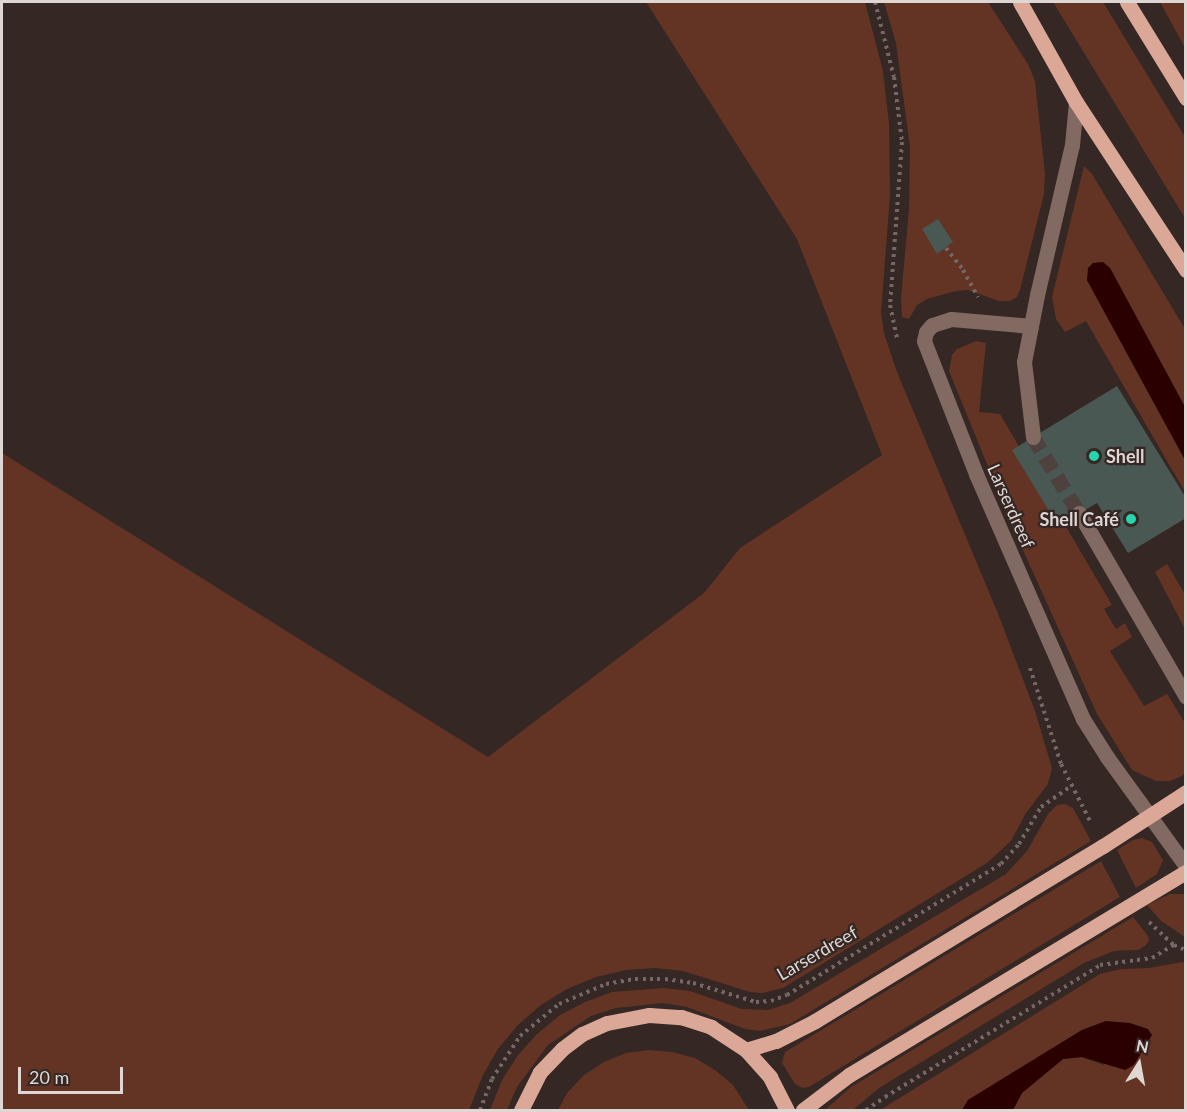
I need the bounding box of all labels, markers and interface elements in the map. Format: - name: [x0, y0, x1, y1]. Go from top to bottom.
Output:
- place label: Shell: [1106, 445, 1144, 467]
- marker: Shell: [1087, 449, 1101, 463]
- street label: Larserdreef: [983, 461, 1039, 551]
- place label: Shell Café: [1039, 508, 1119, 530]
- marker: Shell Café: [1124, 512, 1138, 526]
- street label: Larserdreef: [773, 921, 861, 985]
- north arrow: [1109, 1034, 1169, 1094]
- text: N: [1135, 1035, 1150, 1056]
- scale bar: [21, 1055, 126, 1093]
- text: 20 m: [29, 1066, 69, 1088]

